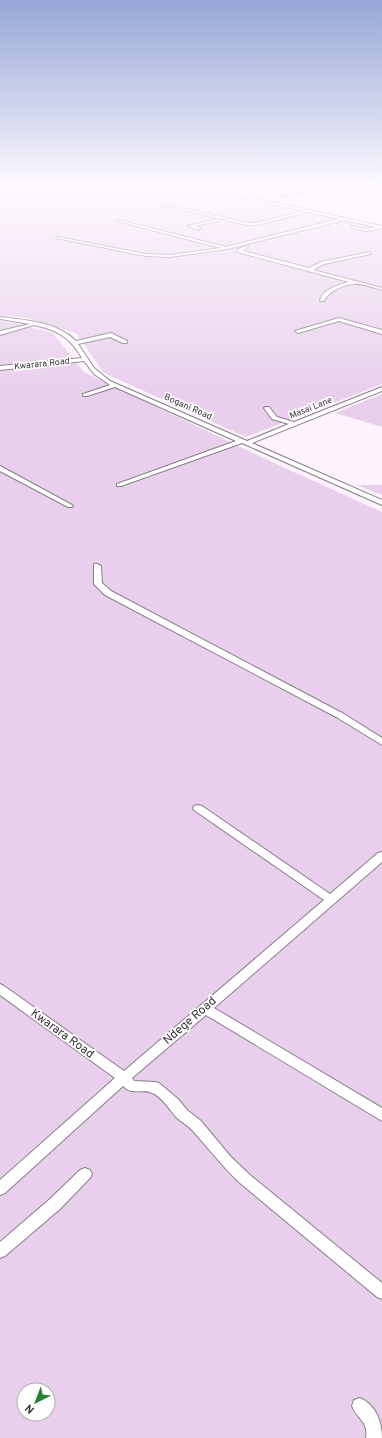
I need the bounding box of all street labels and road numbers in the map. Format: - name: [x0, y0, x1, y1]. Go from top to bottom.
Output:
- street label: Kwarara Road: [14, 356, 70, 372]
- street label: Bogani Road: [162, 392, 214, 422]
- street label: Masai Lane: [288, 394, 334, 422]
- street label: Ndege Road: [160, 993, 220, 1049]
- street label: Kwarara Road: [27, 1006, 97, 1062]

